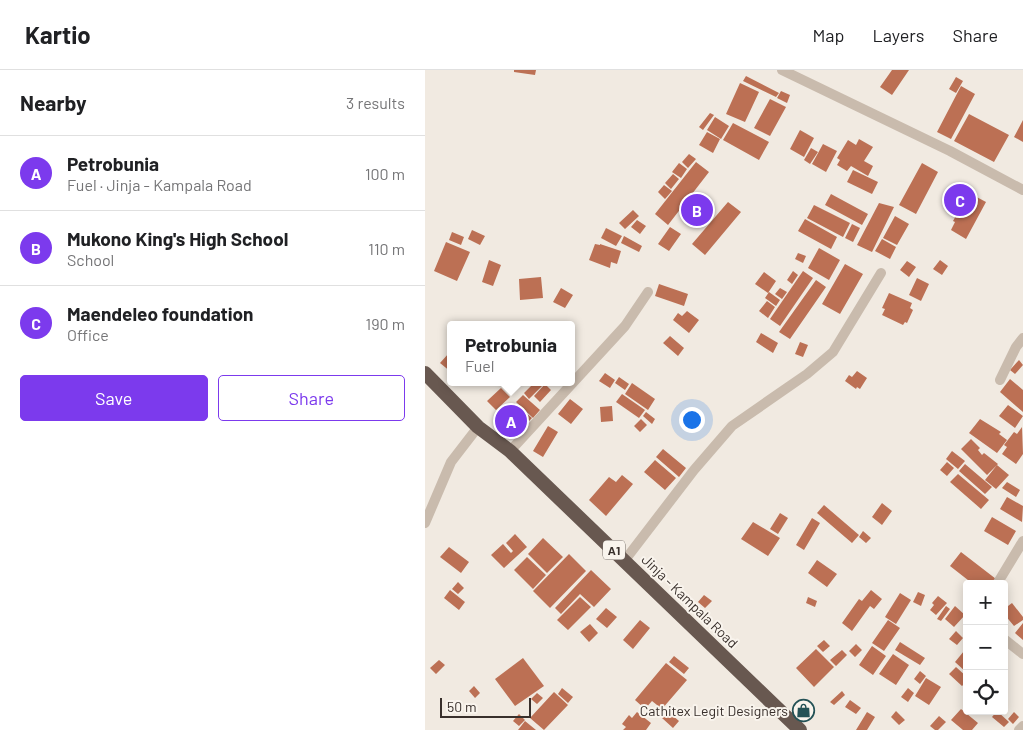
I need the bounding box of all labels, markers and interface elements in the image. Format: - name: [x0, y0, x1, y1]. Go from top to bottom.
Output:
- text: Kartio: [25, 20, 91, 49]
- text: Map: [812, 24, 844, 46]
- text: Layers: [872, 24, 925, 46]
- text: Share: [953, 24, 998, 46]
- text: Nearby: [20, 90, 86, 115]
- text: 3 results: [346, 93, 405, 112]
- text: Petrobunia: [67, 152, 159, 175]
- text: A: [31, 164, 41, 183]
- text: 100 m: [365, 164, 405, 183]
- text: Fuel · Jinja - Kampala Road: [67, 175, 252, 194]
- pin: C: [944, 181, 976, 219]
- pin: B: [681, 191, 713, 229]
- text: Mukono King's High School: [67, 227, 288, 250]
- text: B: [31, 239, 41, 258]
- text: 110 m: [368, 239, 405, 258]
- text: School: [67, 250, 114, 269]
- text: Maendeleo foundation: [67, 302, 254, 325]
- text: C: [31, 314, 41, 333]
- text: 190 m: [366, 314, 405, 333]
- popup: [447, 321, 575, 386]
- text: Office: [67, 325, 109, 344]
- text: Petrobunia: [465, 333, 557, 356]
- text: Fuel: [465, 356, 495, 375]
- button: Save: [20, 375, 208, 421]
- button: Share: [218, 375, 405, 421]
- pin: A: [495, 402, 527, 440]
- your location: [679, 407, 705, 433]
- road number: A1: [603, 540, 625, 560]
- street label: Jinja - Kampala Road: [638, 551, 742, 651]
- map controls: [963, 580, 1008, 715]
- button: +: [963, 580, 1008, 625]
- button: −: [963, 625, 1008, 670]
- button: locate: [963, 670, 1008, 715]
- scale bar: [440, 695, 531, 718]
- text: 50 m: [447, 698, 476, 715]
- shop icon: Cathitex Legit Designers: [792, 698, 816, 722]
- place label: Cathitex Legit Designers: [640, 702, 788, 719]

